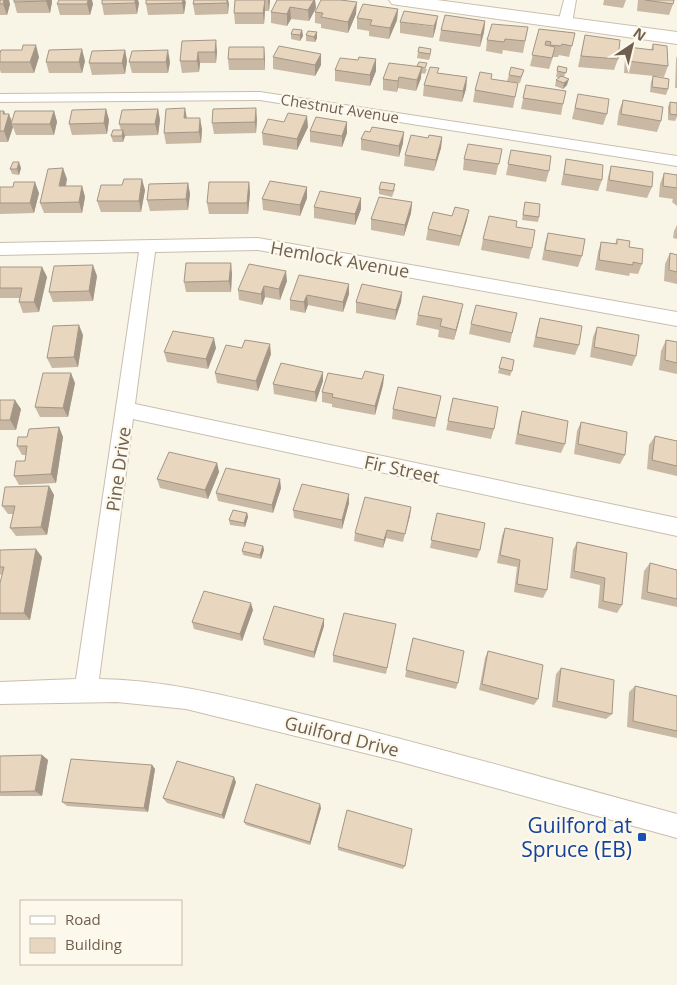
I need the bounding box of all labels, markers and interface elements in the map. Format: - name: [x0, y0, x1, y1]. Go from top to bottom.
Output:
- north arrow: [607, 20, 657, 70]
- text: N: [630, 23, 650, 45]
- street label: Chestnut Avenue: [279, 89, 401, 127]
- street label: Hemlock Avenue: [269, 235, 411, 283]
- street label: Pine Drive: [100, 425, 136, 513]
- street label: Fir Street: [362, 449, 442, 489]
- street label: Guilford Drive: [282, 710, 402, 762]
- place label: Guilford at Spruce (EB): [521, 811, 632, 863]
- marker: Guilford at Spruce (EB): [636, 831, 648, 843]
- legend: [20, 900, 182, 965]
- text: Road: [65, 909, 101, 929]
- text: Building: [65, 934, 122, 954]

